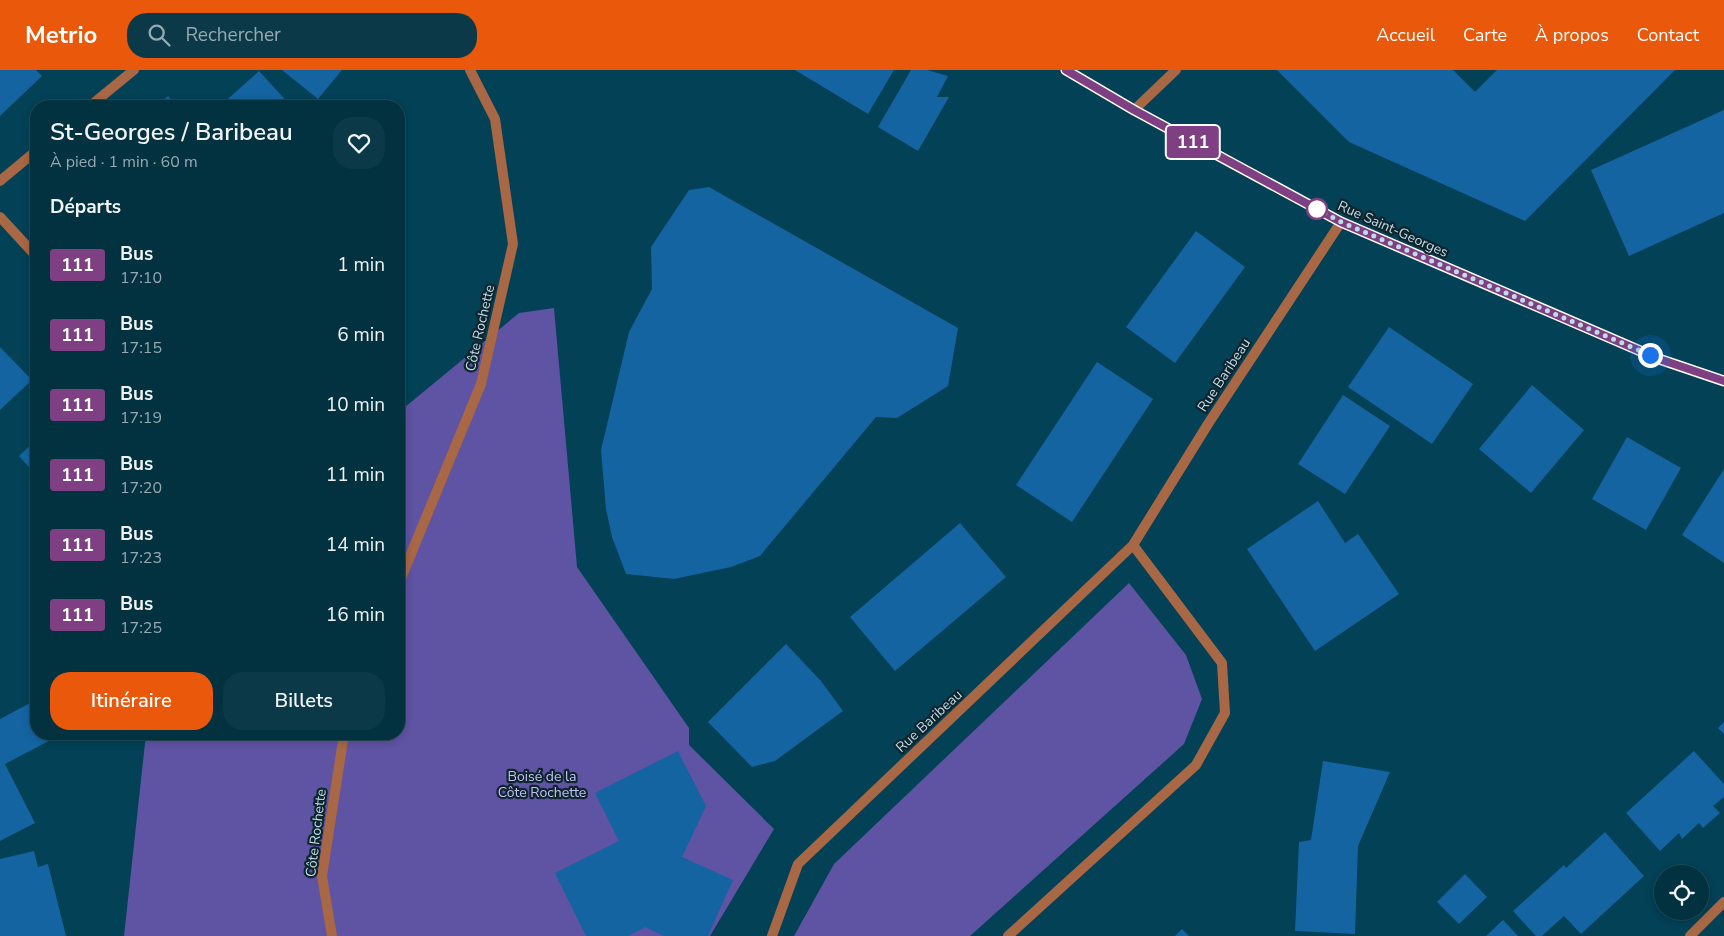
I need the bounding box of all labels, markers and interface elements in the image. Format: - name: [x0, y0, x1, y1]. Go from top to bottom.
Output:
- search box: [127, 13, 477, 58]
- text: Metrio: [25, 19, 97, 51]
- icon: search: [145, 21, 173, 49]
- text: Rechercher: [185, 22, 281, 48]
- text: Accueil: [1376, 23, 1435, 47]
- text: Carte: [1463, 23, 1507, 47]
- text: À propos: [1535, 23, 1609, 47]
- text: Contact: [1637, 23, 1699, 47]
- text: St-Georges / Baribeau: [50, 116, 293, 148]
- button: heart: [333, 117, 385, 169]
- line badge: 111: [1164, 126, 1222, 158]
- text: 111: [1177, 130, 1209, 154]
- text: À pied · 1 min · 60 m: [50, 151, 198, 173]
- text: Départs: [50, 194, 121, 220]
- street label: Rue Saint-Georges: [1335, 196, 1451, 262]
- unlabelled marker: [1306, 198, 1328, 220]
- text: Bus: [120, 241, 153, 267]
- text: 1 min: [337, 252, 385, 278]
- text: 111: [61, 253, 94, 277]
- text: 17:10: [120, 267, 162, 289]
- street label: Côte Rochette: [461, 283, 499, 373]
- text: Bus: [120, 311, 153, 337]
- text: 6 min: [337, 322, 385, 348]
- text: 111: [61, 323, 94, 347]
- street label: Rue Baribeau: [1193, 334, 1255, 416]
- text: 17:15: [120, 337, 162, 359]
- your location: [1638, 343, 1663, 368]
- text: Bus: [120, 381, 153, 407]
- text: 10 min: [326, 392, 385, 418]
- text: 111: [61, 393, 94, 417]
- text: 17:19: [120, 407, 162, 429]
- text: Bus: [120, 451, 153, 477]
- text: 11 min: [326, 462, 385, 488]
- text: 111: [61, 463, 94, 487]
- text: 17:20: [120, 477, 162, 499]
- text: Bus: [120, 521, 153, 547]
- text: 14 min: [326, 532, 385, 558]
- text: 111: [61, 533, 94, 557]
- text: 17:23: [120, 547, 162, 569]
- text: Bus: [120, 591, 153, 617]
- text: 16 min: [326, 602, 385, 628]
- text: 111: [61, 603, 94, 627]
- text: 17:25: [120, 617, 162, 639]
- button: Itinéraire: [50, 672, 213, 730]
- button: Billets: [223, 672, 385, 730]
- street label: Rue Baribeau: [892, 685, 966, 757]
- park label: Boisé de la Côte Rochette: [498, 767, 586, 802]
- street label: Côte Rochette: [301, 788, 331, 878]
- map controls: [1654, 865, 1709, 920]
- button: locate: [1654, 865, 1709, 920]

